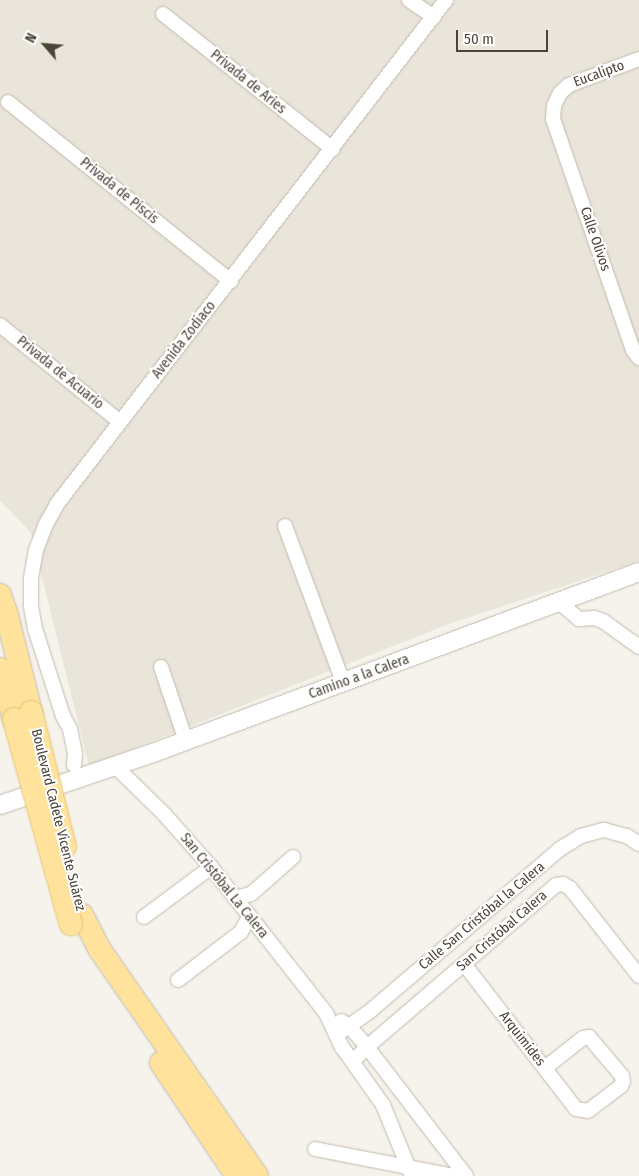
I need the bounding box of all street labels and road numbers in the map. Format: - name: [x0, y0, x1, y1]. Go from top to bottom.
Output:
- street label: Privada de Aries: [207, 46, 289, 118]
- street label: Eucalipto: [571, 57, 627, 91]
- street label: Privada de Piscis: [76, 154, 162, 228]
- street label: Calle Olivos: [576, 205, 614, 273]
- street label: Avenida Zodíaco: [148, 298, 220, 382]
- street label: Privada de Acuario: [13, 333, 107, 413]
- street label: Camino a la Calera: [306, 651, 412, 703]
- street label: Boulevard Cadete Vicente Suárez: [27, 727, 89, 913]
- street label: San Cristóbal La Calera: [176, 830, 272, 942]
- street label: Calle San Cristóbal la Calera: [416, 858, 548, 974]
- street label: San Cristóbal Calera: [453, 887, 551, 975]
- street label: Arquimides: [495, 1008, 549, 1070]

